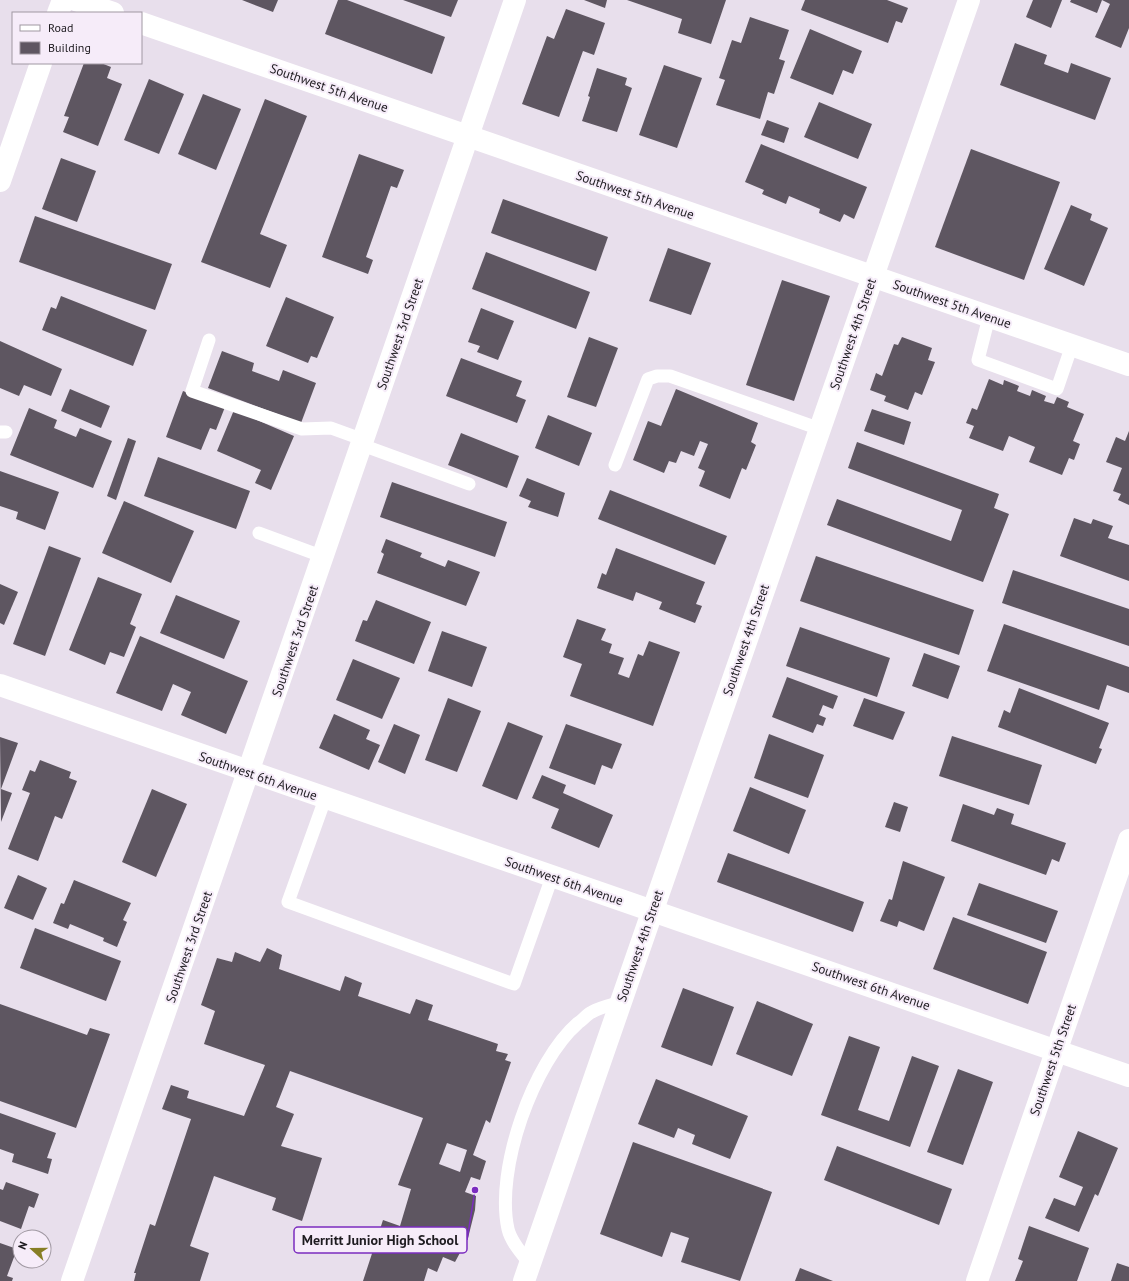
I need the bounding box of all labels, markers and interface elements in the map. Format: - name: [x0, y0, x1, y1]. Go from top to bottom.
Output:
- legend: [12, 12, 142, 64]
- text: Road: [48, 20, 73, 35]
- text: Building: [48, 40, 91, 55]
- street label: Southwest 5th Avenue: [268, 60, 390, 116]
- street label: Southwest 5th Avenue: [574, 167, 696, 223]
- street label: Southwest 3rd Street: [373, 275, 427, 392]
- street label: Southwest 4th Street: [826, 275, 880, 392]
- street label: Southwest 5th Avenue: [891, 276, 1013, 332]
- street label: Southwest 4th Street: [719, 581, 773, 698]
- street label: Southwest 3rd Street: [268, 582, 322, 699]
- street label: Southwest 6th Avenue: [197, 748, 319, 804]
- street label: Southwest 6th Avenue: [503, 853, 625, 909]
- street label: Southwest 4th Street: [613, 887, 667, 1004]
- street label: Southwest 3rd Street: [162, 888, 216, 1005]
- street label: Southwest 6th Avenue: [810, 958, 932, 1014]
- street label: Southwest 5th Street: [1026, 1001, 1080, 1118]
- callout: Merritt Junior High School: [294, 1227, 467, 1253]
- north arrow: [12, 1229, 52, 1269]
- text: Merritt Junior High School: [302, 1231, 459, 1249]
- text: N: [15, 1240, 30, 1251]

